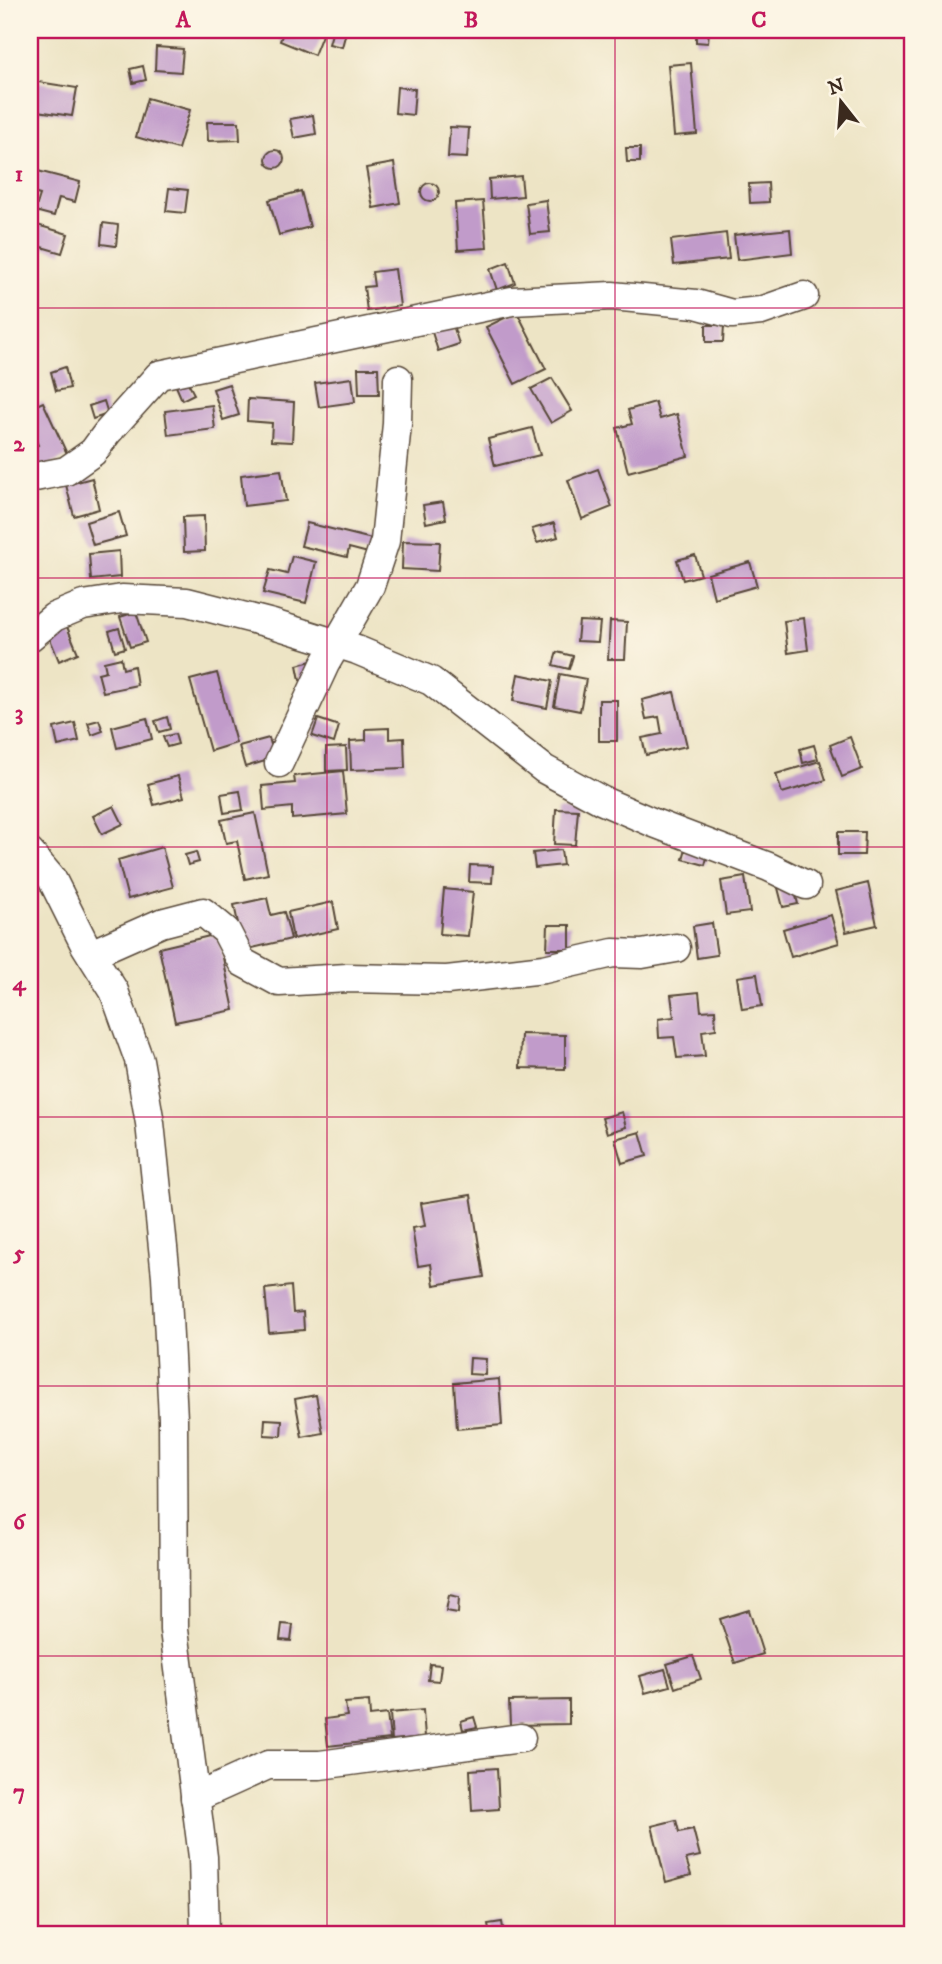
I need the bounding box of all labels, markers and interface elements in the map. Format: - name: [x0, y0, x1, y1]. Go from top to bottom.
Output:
- text: A: [175, 6, 192, 35]
- text: B: [464, 6, 478, 35]
- text: C: [751, 6, 767, 35]
- north arrow: [806, 66, 876, 136]
- text: N: [826, 74, 848, 100]
- text: 1: [15, 160, 23, 189]
- text: 2: [13, 430, 25, 459]
- text: 3: [15, 699, 23, 728]
- text: 4: [12, 969, 27, 998]
- text: 5: [12, 1239, 25, 1268]
- text: 6: [13, 1508, 27, 1537]
- text: 7: [13, 1778, 25, 1807]

